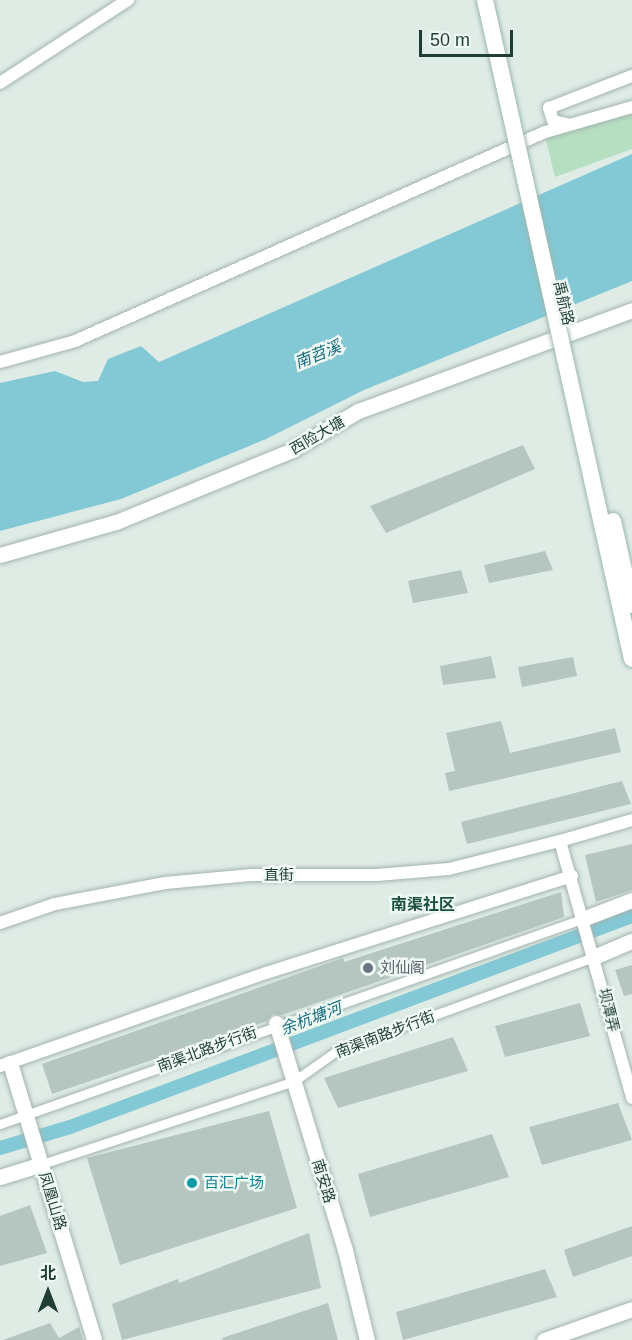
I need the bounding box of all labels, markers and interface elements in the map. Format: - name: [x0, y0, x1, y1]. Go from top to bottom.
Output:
- scale bar: [422, 18, 516, 56]
- text: 50 m: [430, 30, 470, 50]
- street label: 禹航路: [550, 279, 578, 327]
- water label: 南苕溪: [292, 337, 344, 373]
- street label: 西险大塘: [287, 412, 347, 458]
- street label: 直街: [264, 866, 294, 884]
- district label: 南渠社区: [391, 895, 455, 915]
- place label: 刘仙阁: [380, 959, 425, 977]
- marker: 刘仙阁: [361, 961, 375, 975]
- street label: 坝潭弄: [595, 986, 623, 1034]
- water label: 余杭塘河: [278, 999, 344, 1039]
- street label: 南渠南路步行街: [333, 1007, 437, 1061]
- street label: 南渠北路步行街: [155, 1023, 259, 1075]
- street label: 南安路: [309, 1157, 339, 1205]
- street label: 凤凰山路: [36, 1170, 70, 1232]
- place label: 百汇广场: [204, 1174, 264, 1192]
- marker: 百汇广场: [185, 1176, 199, 1190]
- north arrow: [18, 1262, 78, 1322]
- text: 北: [40, 1265, 56, 1282]

